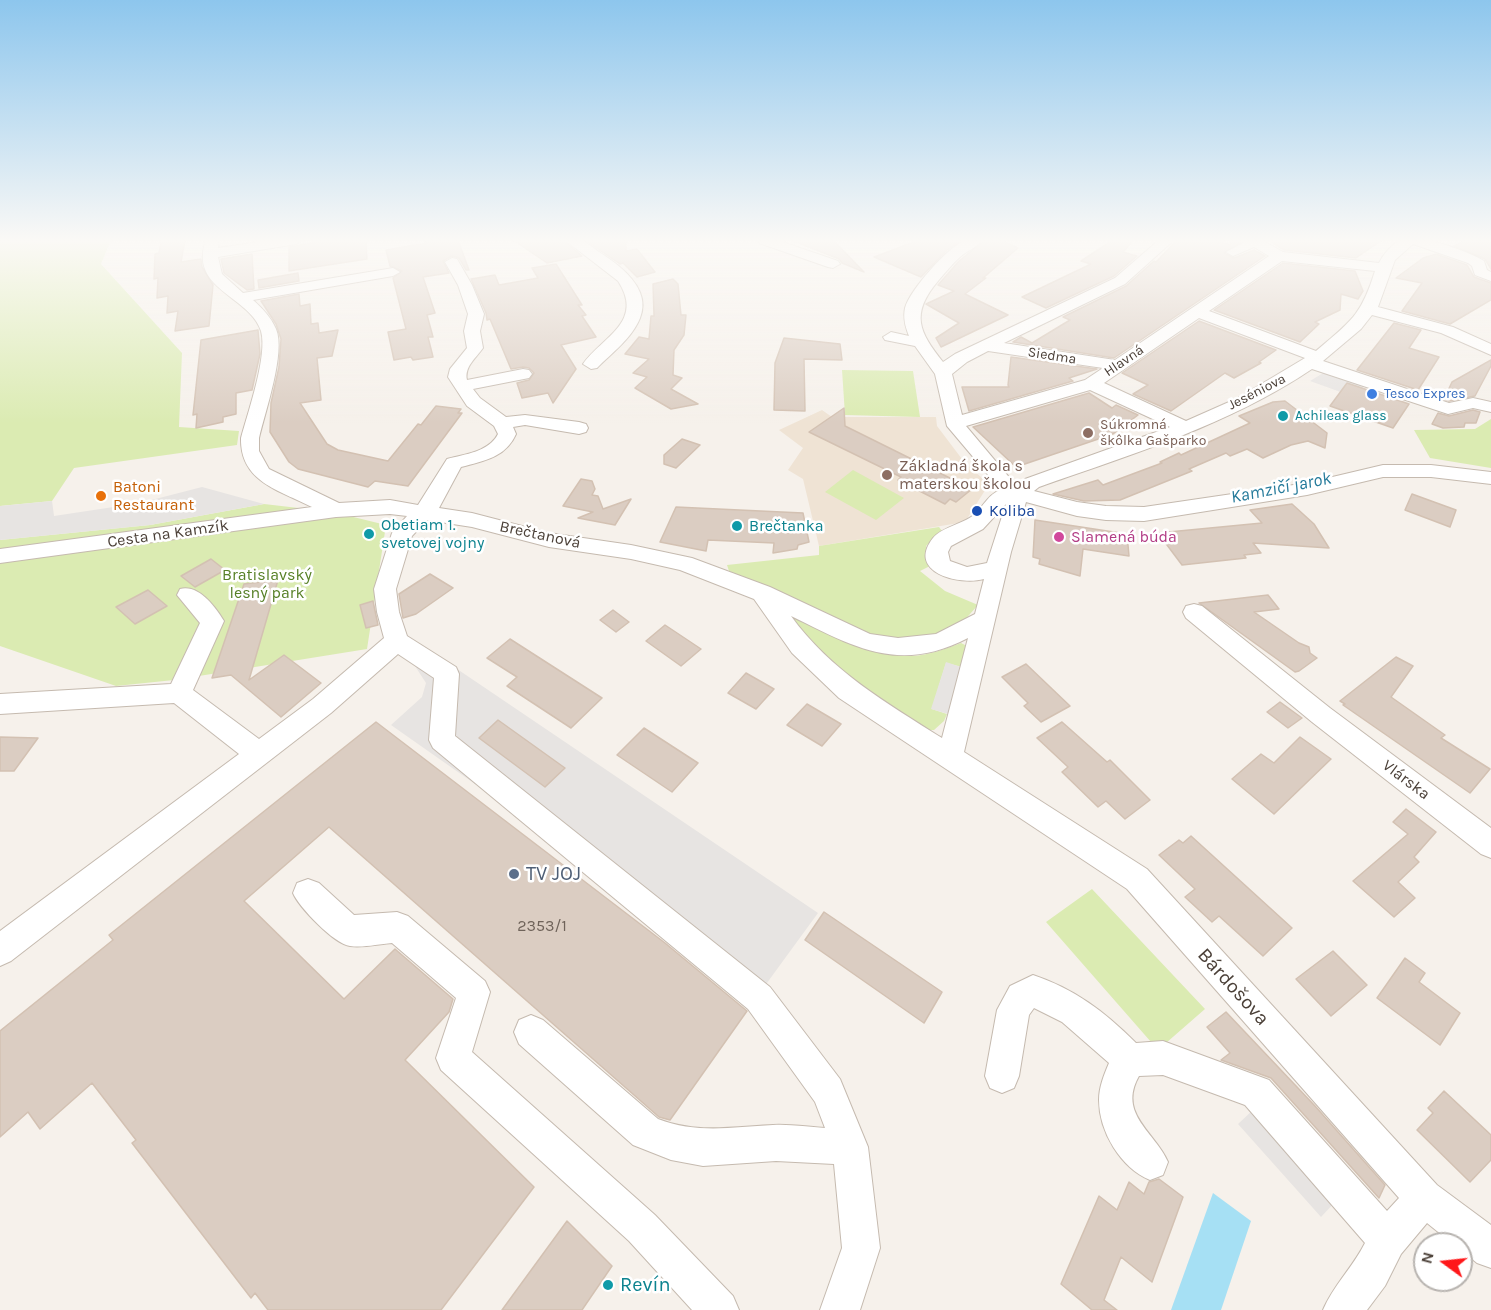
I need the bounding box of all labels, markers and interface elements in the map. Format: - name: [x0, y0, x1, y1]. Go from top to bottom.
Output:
- street label: Hlavná: [1101, 342, 1147, 380]
- street label: Siedma: [1027, 344, 1077, 368]
- street label: Jeséniova: [1225, 370, 1289, 414]
- place label: Tesco Expres: [1384, 386, 1466, 402]
- marker: Tesco Expres: [1365, 387, 1379, 401]
- place label: Achileas glass: [1295, 408, 1387, 424]
- marker: Achileas glass: [1276, 409, 1290, 423]
- place label: Súkromná škôlka Gašparko: [1100, 417, 1206, 449]
- marker: Súkromná škôlka Gašparko: [1081, 426, 1095, 440]
- place label: Základná škola s materskou školou: [899, 456, 1032, 494]
- marker: Základná škola s materskou školou: [880, 468, 894, 482]
- water label: Kamzičí jarok: [1229, 468, 1333, 508]
- place label: Batoni Restaurant: [113, 477, 194, 515]
- marker: Batoni Restaurant: [94, 489, 108, 503]
- place label: Koliba: [989, 501, 1035, 521]
- marker: Koliba: [970, 504, 984, 518]
- place label: Obetiam 1. svetovej vojny: [381, 515, 484, 553]
- street label: Cesta na Kamzík: [106, 516, 230, 552]
- place label: Brečtanka: [749, 516, 824, 536]
- street label: Brečtanová: [498, 517, 582, 553]
- marker: Brečtanka: [730, 519, 744, 533]
- marker: Obetiam 1. svetovej vojny: [362, 527, 376, 541]
- place label: Slamená búda: [1071, 527, 1177, 547]
- marker: Slamená búda: [1052, 530, 1066, 544]
- park label: Bratislavský lesný park: [222, 565, 312, 603]
- street label: Vlárska: [1379, 756, 1433, 804]
- place label: TV JOJ: [526, 862, 581, 886]
- marker: TV JOJ: [507, 867, 521, 881]
- house number: 2353/1: [517, 916, 567, 936]
- street label: Bárdošova: [1192, 943, 1274, 1031]
- north arrow: [1413, 1232, 1473, 1292]
- text: N: [1416, 1250, 1438, 1266]
- place label: Revín: [620, 1273, 671, 1297]
- marker: Revín: [601, 1278, 615, 1292]

